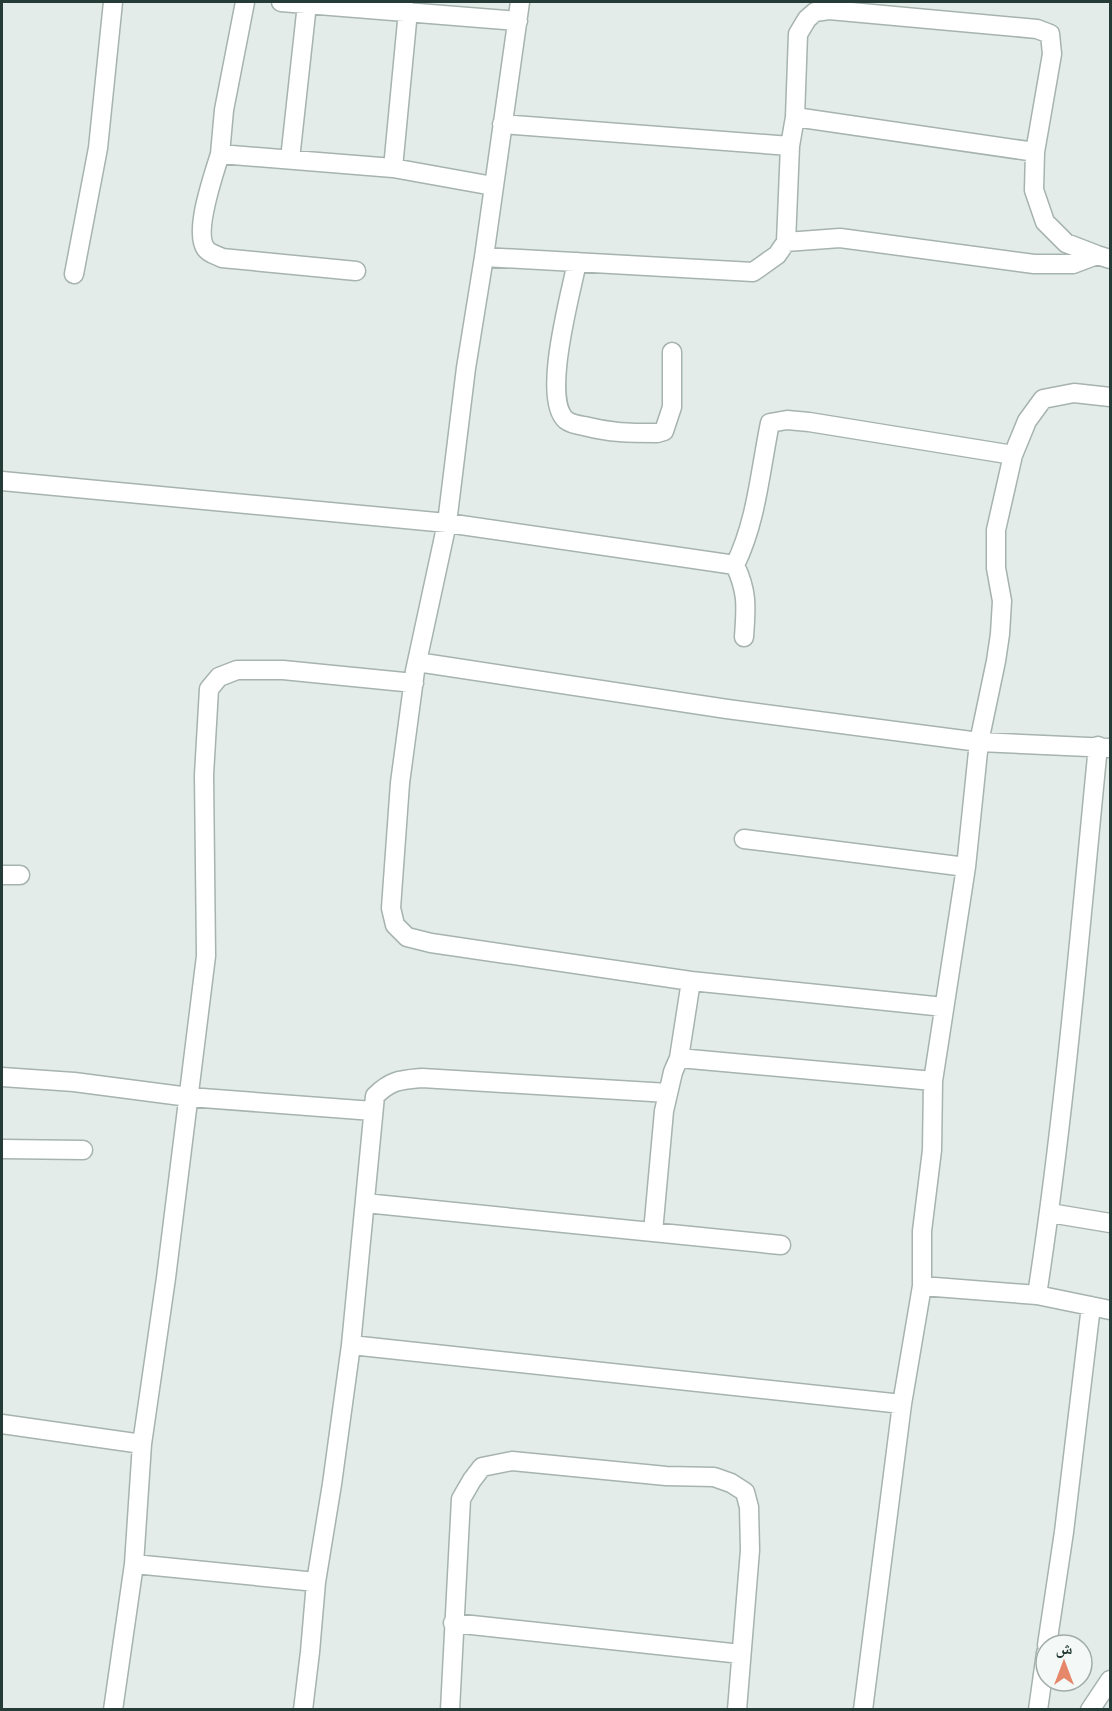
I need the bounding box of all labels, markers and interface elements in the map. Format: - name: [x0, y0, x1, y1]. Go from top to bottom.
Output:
- north arrow: [1034, 1633, 1094, 1693]
- text: ش: [1056, 1639, 1073, 1659]

